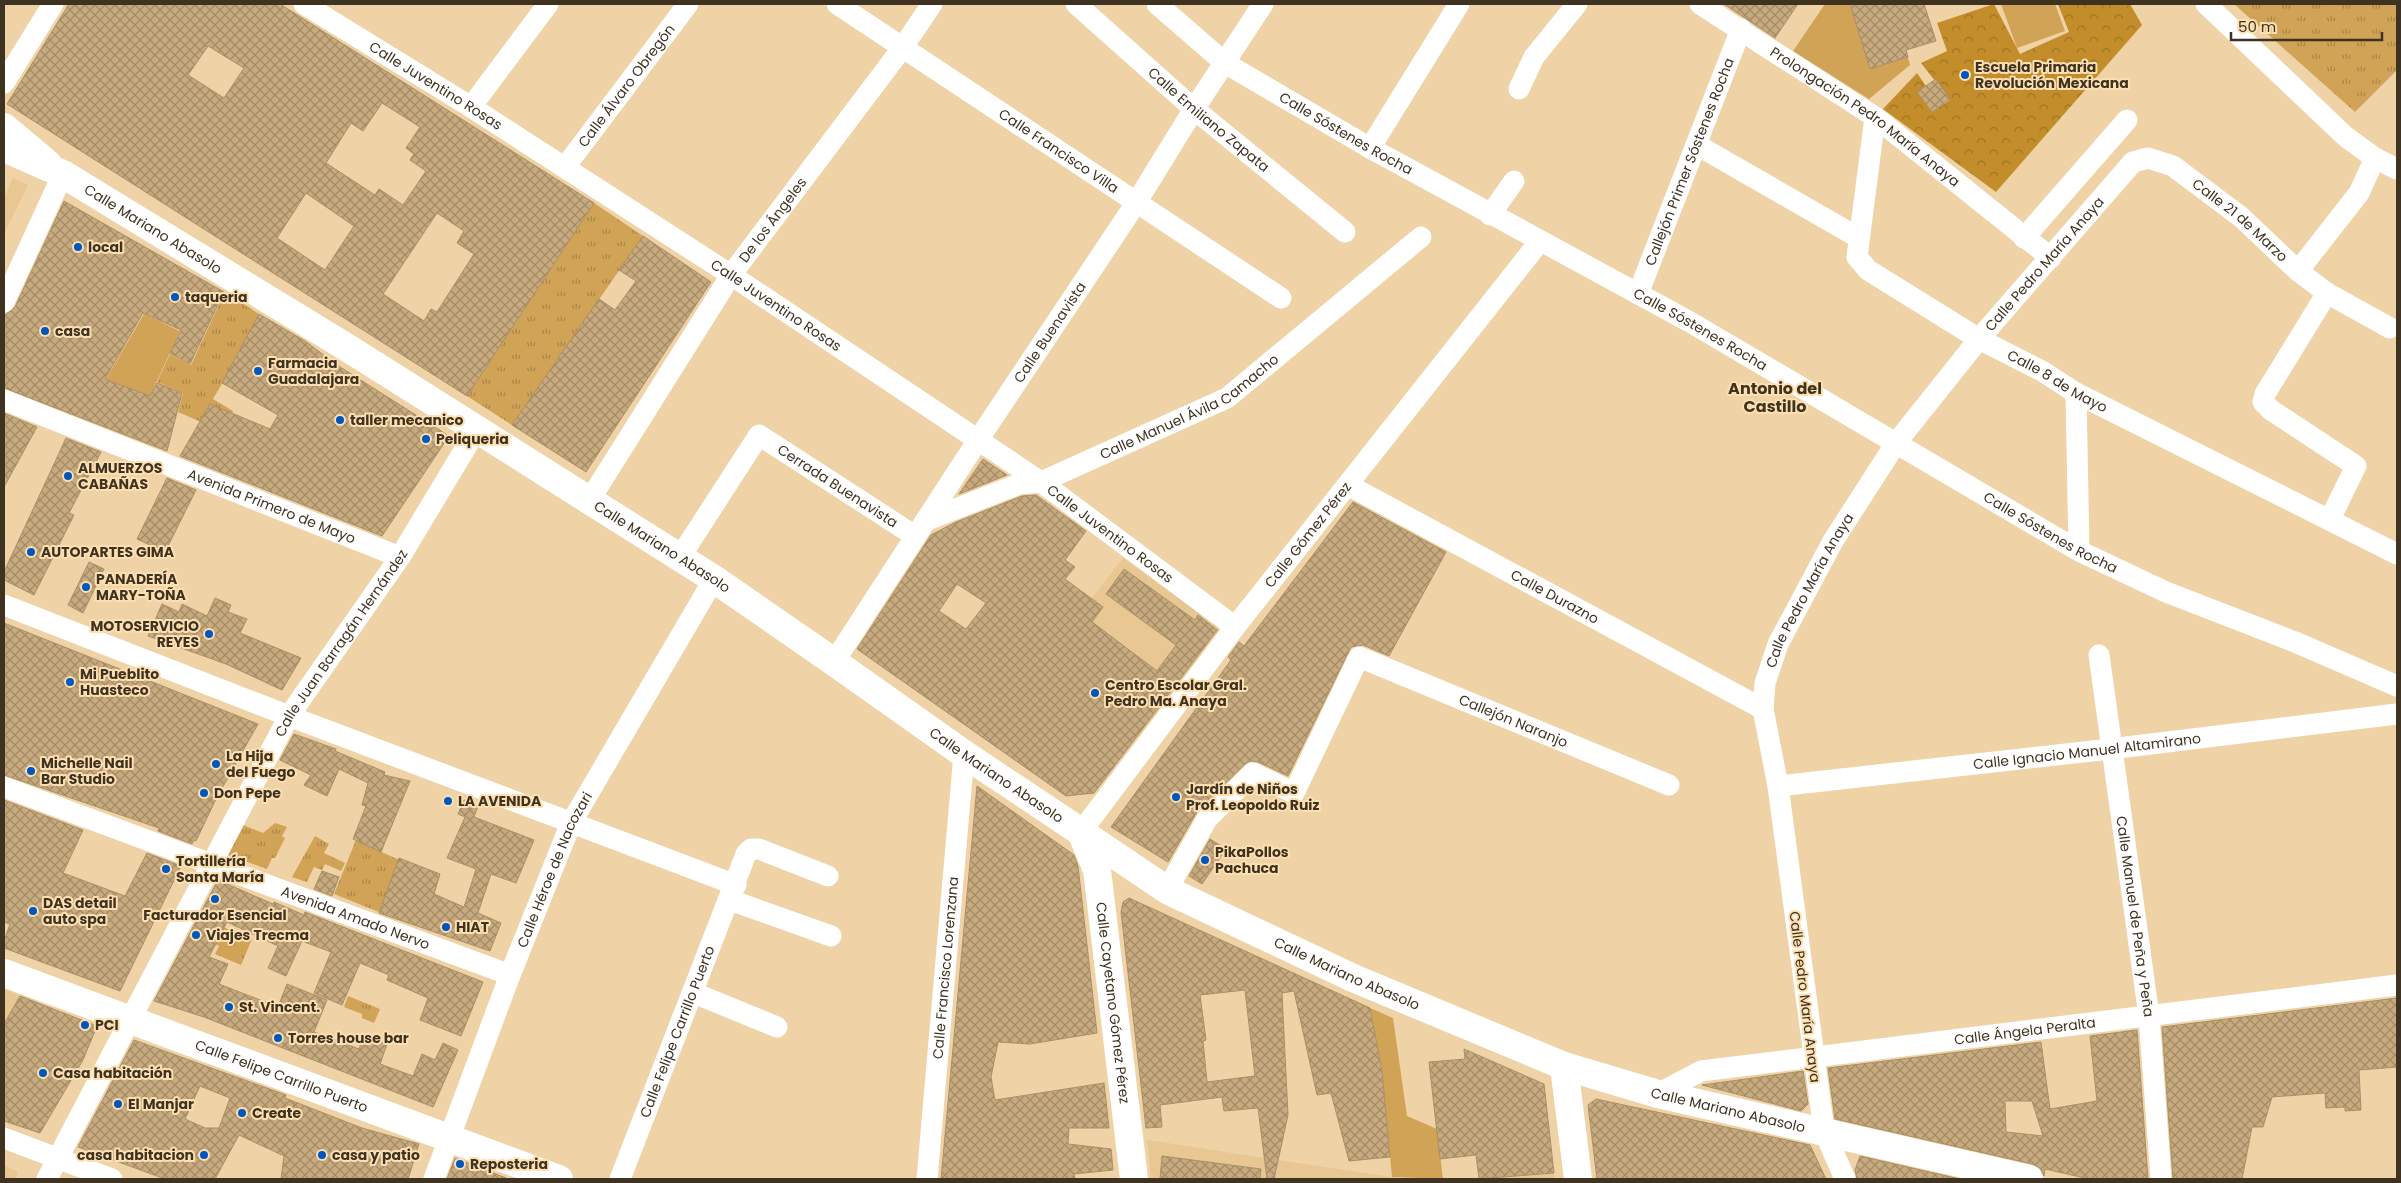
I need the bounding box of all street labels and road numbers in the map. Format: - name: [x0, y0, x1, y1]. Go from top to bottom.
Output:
- street label: Calle Álvaro Obregón: [573, 20, 679, 151]
- street label: Calle Juventino Rosas: [365, 37, 506, 135]
- street label: Prolongación Pedro María Anaya: [1766, 42, 1964, 191]
- street label: Callejón Primer Sóstenes Rocha: [1640, 55, 1739, 268]
- street label: Calle Emiliano Zapata: [1144, 63, 1274, 177]
- street label: Calle Sóstenes Rocha: [1276, 87, 1416, 179]
- street label: Calle Francisco Villa: [995, 104, 1123, 198]
- street label: De los Ángeles: [734, 173, 811, 267]
- street label: Calle 21 de Marzo: [2188, 174, 2292, 266]
- street label: Calle Mariano Abasolo: [80, 179, 226, 279]
- street label: Calle Pedro María Anaya: [1980, 192, 2109, 336]
- street label: Calle Juventino Rosas: [707, 254, 845, 356]
- street label: Calle Buenavista: [1009, 278, 1091, 387]
- street label: Calle Sóstenes Rocha: [1630, 283, 1771, 375]
- street label: Calle 8 de Mayo: [2004, 345, 2111, 417]
- street label: Calle Manuel Ávila Camacho: [1096, 349, 1283, 464]
- street label: Cerrada Buenavista: [773, 439, 902, 532]
- street label: Avenida Primero de Mayo: [185, 464, 359, 548]
- street label: Calle Gómez Pérez: [1260, 478, 1356, 592]
- street label: Calle Juventino Rosas: [1043, 480, 1178, 588]
- street label: Calle Sóstenes Rocha: [1980, 487, 2121, 578]
- street label: Calle Mariano Abasolo: [590, 496, 734, 597]
- street label: Calle Pedro María Anaya: [1761, 509, 1858, 670]
- street label: Calle Juan Barragán Hernández: [270, 546, 412, 740]
- street label: Calle Durazno: [1507, 565, 1602, 629]
- street label: Callejón Naranjo: [1456, 689, 1571, 752]
- street label: Calle Mariano Abasolo: [925, 722, 1067, 828]
- street label: Calle Ignacio Manuel Altamirano: [1972, 728, 2202, 774]
- street label: Calle Héroe de Nacozari: [512, 788, 597, 951]
- street label: Calle Manuel de Peña y Peña: [2111, 815, 2159, 1018]
- street label: Calle Francisco Lorenzana: [927, 876, 963, 1060]
- street label: Avenida Amado Nervo: [278, 881, 433, 954]
- street label: Calle Cayetano Gómez Pérez: [1091, 901, 1135, 1105]
- street label: Calle Pedro María Anaya: [1785, 910, 1825, 1084]
- street label: Calle Mariano Abasolo: [1271, 932, 1423, 1015]
- street label: Calle Felipe Carrillo Puerto: [635, 943, 720, 1121]
- street label: Calle Ángela Peralta: [1953, 1012, 2097, 1050]
- street label: Calle Felipe Carrillo Puerto: [192, 1035, 371, 1117]
- street label: Calle Mariano Abasolo: [1648, 1082, 1807, 1137]

